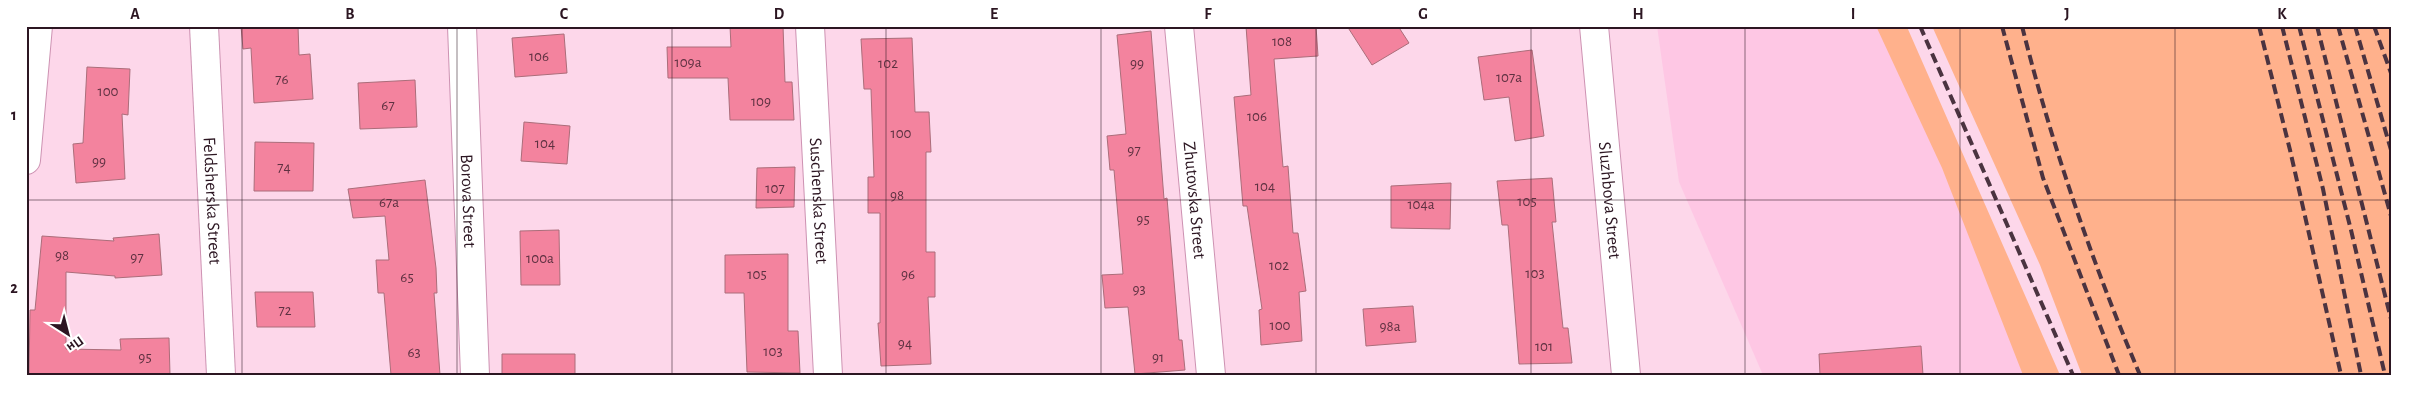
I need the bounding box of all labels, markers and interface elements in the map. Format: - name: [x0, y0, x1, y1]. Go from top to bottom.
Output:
- text: A: [130, 6, 140, 22]
- text: B: [345, 6, 355, 22]
- text: C: [560, 6, 569, 22]
- text: D: [774, 6, 785, 22]
- text: E: [990, 6, 998, 22]
- text: F: [1204, 6, 1212, 22]
- text: G: [1418, 6, 1428, 22]
- text: H: [1632, 6, 1644, 22]
- text: I: [1851, 6, 1855, 22]
- text: J: [2064, 6, 2070, 22]
- text: K: [2277, 6, 2287, 22]
- house number: 108: [1272, 34, 1292, 49]
- house number: 106: [529, 49, 549, 64]
- house number: 109а: [675, 55, 702, 70]
- house number: 102: [878, 56, 898, 71]
- house number: 99: [1130, 56, 1144, 71]
- house number: 107а: [1496, 70, 1522, 85]
- house number: 76: [275, 72, 289, 87]
- house number: 100: [97, 84, 119, 99]
- house number: 109: [751, 94, 771, 109]
- house number: 67: [381, 98, 395, 113]
- text: 1: [11, 107, 17, 123]
- house number: 106: [1247, 109, 1267, 124]
- house number: 100: [890, 126, 912, 141]
- house number: 104: [535, 136, 555, 151]
- street label: Feldsherska Street: [199, 137, 224, 265]
- street label: Suschenska Street: [806, 137, 830, 265]
- street label: Zhutovska Street: [1180, 141, 1208, 260]
- street label: Sluzhbova Street: [1595, 141, 1623, 260]
- house number: 97: [1127, 143, 1141, 158]
- house number: 99: [92, 154, 106, 169]
- street label: Borova Street: [457, 154, 478, 248]
- house number: 74: [277, 160, 291, 175]
- house number: 104: [1255, 179, 1275, 194]
- house number: 107: [765, 181, 785, 196]
- house number: 98: [890, 188, 904, 203]
- house number: 105: [1517, 194, 1537, 209]
- house number: 67а: [379, 195, 399, 210]
- house number: 104а: [1407, 197, 1435, 212]
- house number: 95: [1136, 212, 1150, 227]
- house number: 98: [55, 248, 69, 263]
- house number: 97: [130, 250, 144, 265]
- house number: 100а: [526, 251, 554, 266]
- house number: 102: [1269, 258, 1289, 273]
- house number: 103: [1525, 266, 1545, 281]
- house number: 105: [747, 267, 767, 282]
- house number: 96: [901, 267, 915, 282]
- house number: 65: [400, 270, 414, 285]
- text: 2: [10, 280, 18, 296]
- house number: 93: [1132, 282, 1146, 297]
- house number: 72: [278, 303, 292, 318]
- north arrow: [42, 308, 92, 358]
- house number: 100: [1269, 318, 1291, 333]
- house number: 98а: [1379, 319, 1401, 334]
- text: Пн: [64, 333, 86, 354]
- house number: 94: [898, 336, 912, 351]
- house number: 101: [1535, 339, 1553, 354]
- house number: 103: [763, 344, 783, 359]
- house number: 63: [407, 345, 421, 360]
- house number: 95: [138, 350, 152, 365]
- house number: 91: [1152, 350, 1164, 365]

